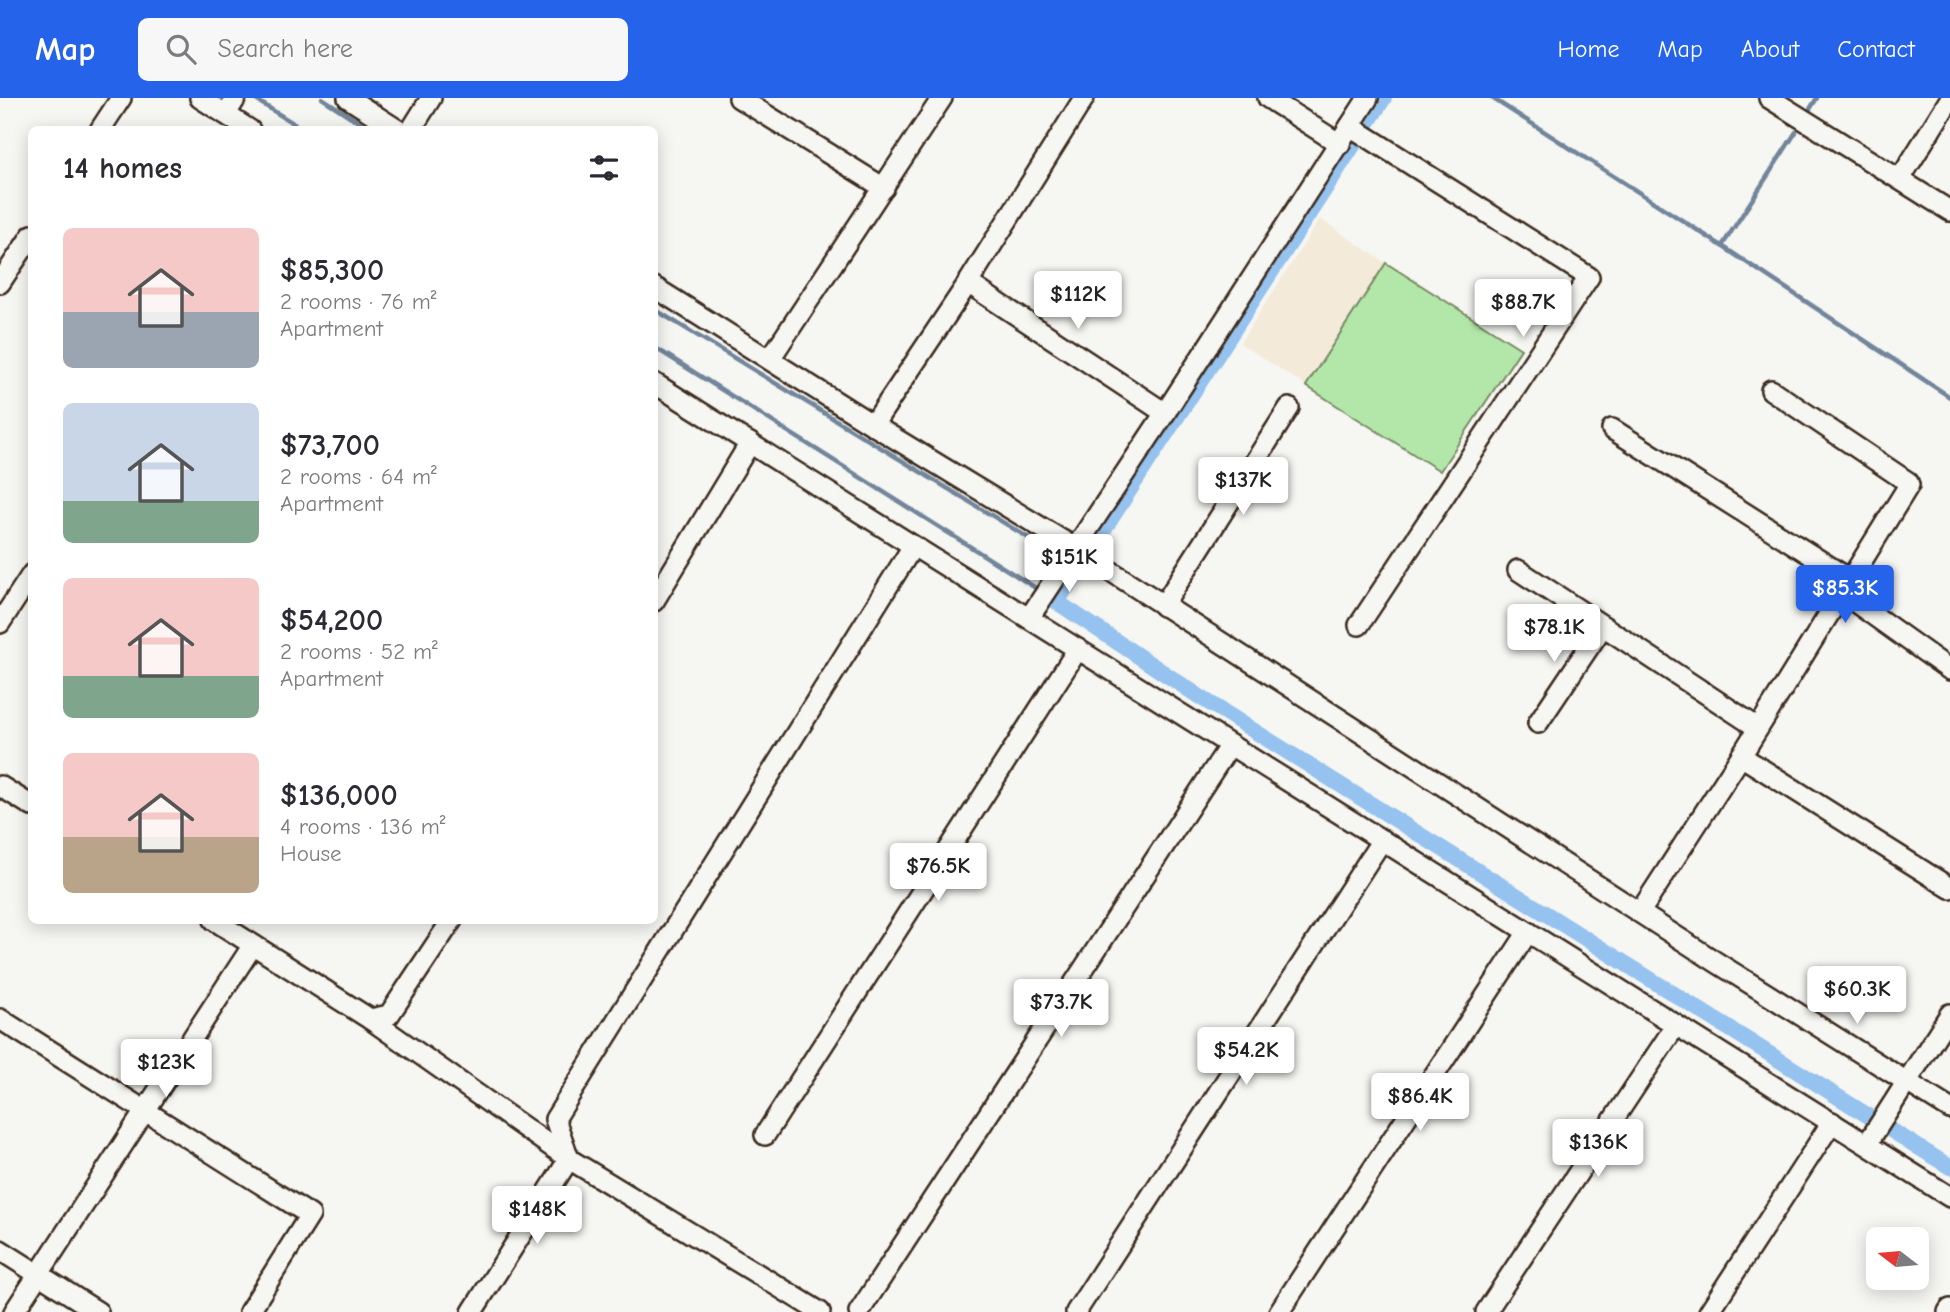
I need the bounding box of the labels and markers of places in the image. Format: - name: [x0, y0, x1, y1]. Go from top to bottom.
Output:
- pin: $112K: [1029, 272, 1127, 331]
- pin: $88.7K: [1466, 280, 1580, 339]
- pin: $137K: [1194, 458, 1292, 517]
- pin: $151K: [1020, 534, 1118, 594]
- pin: $85.3K: [1788, 566, 1902, 625]
- pin: $78.1K: [1497, 604, 1611, 664]
- pin: $76.5K: [881, 844, 995, 903]
- pin: $60.3K: [1800, 967, 1914, 1026]
- pin: $73.7K: [1004, 979, 1118, 1039]
- pin: $54.2K: [1189, 1028, 1303, 1087]
- pin: $123K: [117, 1040, 215, 1099]
- pin: $86.4K: [1363, 1074, 1477, 1133]
- pin: $136K: [1549, 1119, 1647, 1179]
- pin: $148K: [488, 1186, 586, 1246]

